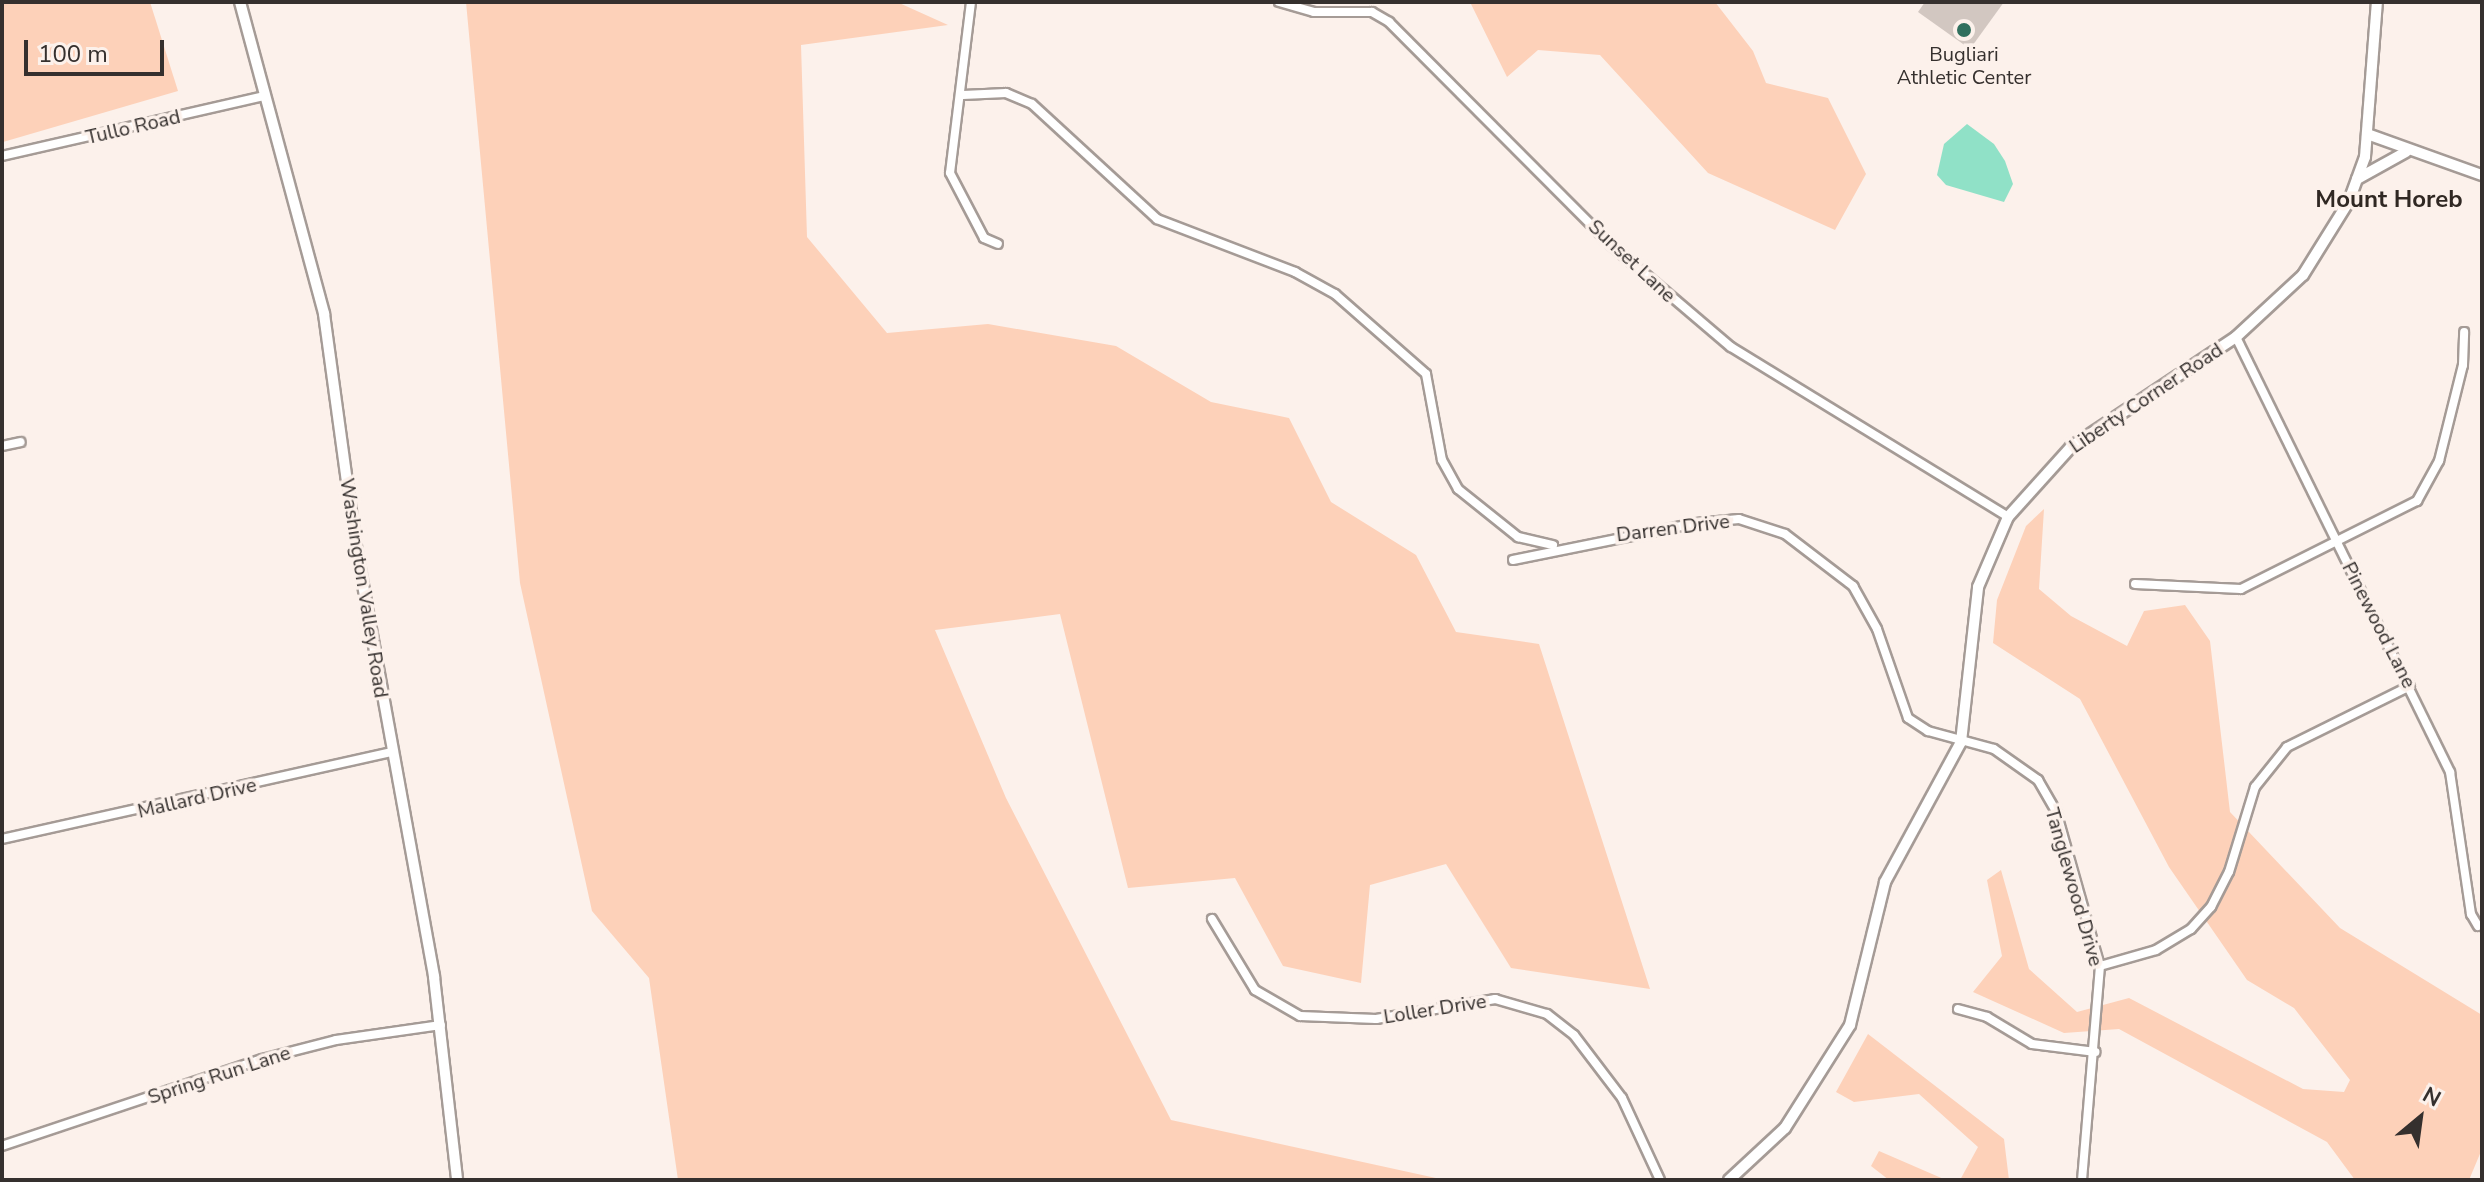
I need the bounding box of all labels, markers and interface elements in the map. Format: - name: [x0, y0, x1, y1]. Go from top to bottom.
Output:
- marker: Bugliari Athletic Center: [1955, 21, 1973, 39]
- scale bar: [28, 24, 168, 74]
- text: 100 m: [38, 38, 108, 70]
- place label: Bugliari Athletic Center: [1897, 42, 2031, 89]
- street label: Tullo Road: [83, 104, 183, 150]
- district label: Mount Horeb: [2315, 186, 2463, 214]
- street label: Sunset Lane: [1583, 214, 1681, 308]
- street label: Liberty Corner Road: [2065, 338, 2227, 458]
- street label: Washington Valley Road: [335, 476, 393, 700]
- street label: Darren Drive: [1615, 509, 1731, 547]
- street label: Pinewood Lane: [2337, 558, 2421, 692]
- street label: Mallard Drive: [135, 773, 259, 823]
- street label: Tanglewood Drive: [2040, 805, 2108, 969]
- street label: Loller Drive: [1382, 989, 1488, 1029]
- street label: Spring Run Lane: [145, 1041, 293, 1109]
- north arrow: [2380, 1078, 2460, 1158]
- text: N: [2417, 1080, 2446, 1114]

